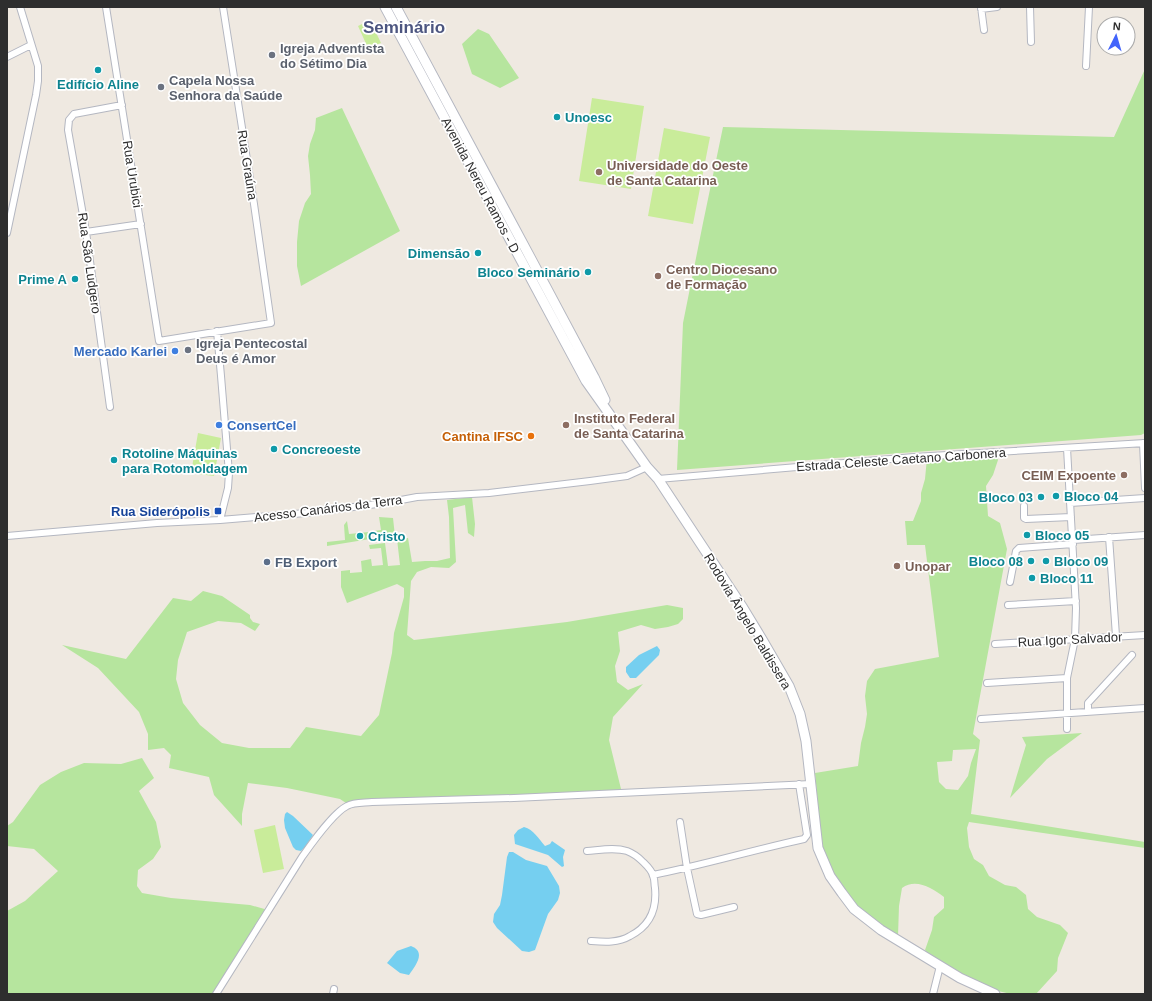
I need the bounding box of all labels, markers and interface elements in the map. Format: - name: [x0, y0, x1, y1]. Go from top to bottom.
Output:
- north arrow: [1096, 16, 1136, 56]
- district label: Seminário: [363, 18, 445, 37]
- text: N: [1112, 20, 1121, 32]
- place label: Igreja Adventista do Sétimo Dia: [280, 41, 385, 71]
- marker: Igreja Adventista do Sétimo Dia: [267, 50, 277, 60]
- marker: Edifício Aline: [93, 65, 103, 75]
- place label: Capela Nossa Senhora da Saúde: [169, 73, 282, 103]
- place label: Edifício Aline: [57, 77, 139, 92]
- marker: Capela Nossa Senhora da Saúde: [156, 82, 166, 92]
- place label: Unoesc: [565, 110, 612, 125]
- marker: Unoesc: [552, 112, 562, 122]
- street label: Avenida Nereu Ramos - D: [438, 115, 523, 256]
- street label: Rua Graúna: [235, 129, 261, 202]
- street label: Rua Urubici: [120, 139, 145, 209]
- place label: Universidade do Oeste de Santa Catarina: [607, 158, 748, 188]
- marker: Universidade do Oeste de Santa Catarina: [594, 167, 604, 177]
- street label: Rua São Ludgero: [75, 212, 104, 315]
- place label: Dimensão: [408, 246, 470, 261]
- marker: Dimensão: [473, 248, 483, 258]
- place label: Centro Diocesano de Formação: [666, 262, 777, 292]
- place label: Bloco Seminário: [477, 265, 580, 280]
- marker: Bloco Seminário: [583, 267, 593, 277]
- marker: Centro Diocesano de Formação: [653, 271, 663, 281]
- place label: Prime A: [18, 272, 68, 287]
- marker: Prime A: [70, 274, 80, 284]
- place label: Igreja Pentecostal Deus é Amor: [196, 336, 307, 366]
- place label: Mercado Karlei: [74, 344, 167, 359]
- marker: Igreja Pentecostal Deus é Amor: [183, 345, 193, 355]
- marker: Mercado Karlei: [170, 346, 180, 356]
- place label: Instituto Federal de Santa Catarina: [574, 411, 685, 441]
- place label: ConsertCel: [227, 418, 296, 433]
- marker: ConsertCel: [214, 420, 224, 430]
- marker: Instituto Federal de Santa Catarina: [561, 420, 571, 430]
- place label: Cantina IFSC: [442, 429, 524, 444]
- marker: Cantina IFSC: [526, 431, 536, 441]
- place label: Concreoeste: [282, 442, 361, 457]
- marker: Concreoeste: [269, 444, 279, 454]
- street label: Estrada Celeste Caetano Carbonera: [796, 445, 1007, 474]
- place label: Rotoline Máquinas para Rotomoldagem: [122, 446, 248, 476]
- marker: Rotoline Máquinas para Rotomoldagem: [109, 455, 119, 465]
- place label: CEIM Expoente: [1021, 468, 1116, 483]
- marker: CEIM Expoente: [1119, 470, 1129, 480]
- place label: Bloco 04: [1064, 489, 1119, 504]
- place label: Bloco 03: [979, 490, 1033, 505]
- marker: Bloco 04: [1051, 491, 1061, 501]
- street label: Acesso Canários da Terra: [253, 492, 404, 525]
- marker: Bloco 03: [1036, 492, 1046, 502]
- place label: Rua Siderópolis: [111, 504, 210, 519]
- marker: Rua Siderópolis: [213, 506, 223, 516]
- place label: Bloco 05: [1035, 528, 1089, 543]
- place label: Cristo: [368, 529, 406, 544]
- marker: Bloco 05: [1022, 530, 1032, 540]
- marker: Cristo: [355, 531, 365, 541]
- street label: Rodovia Ângelo Baldissera: [701, 550, 795, 693]
- place label: Bloco 08: [969, 554, 1023, 569]
- place label: Bloco 09: [1054, 554, 1108, 569]
- place label: FB Export: [275, 555, 338, 570]
- marker: Bloco 08: [1026, 556, 1036, 566]
- marker: Bloco 09: [1041, 556, 1051, 566]
- marker: FB Export: [262, 557, 272, 567]
- place label: Unopar: [905, 559, 951, 574]
- marker: Unopar: [892, 561, 902, 571]
- place label: Bloco 11: [1040, 571, 1093, 586]
- marker: Bloco 11: [1027, 573, 1037, 583]
- street label: Rua Igor Salvador: [1017, 629, 1123, 650]

